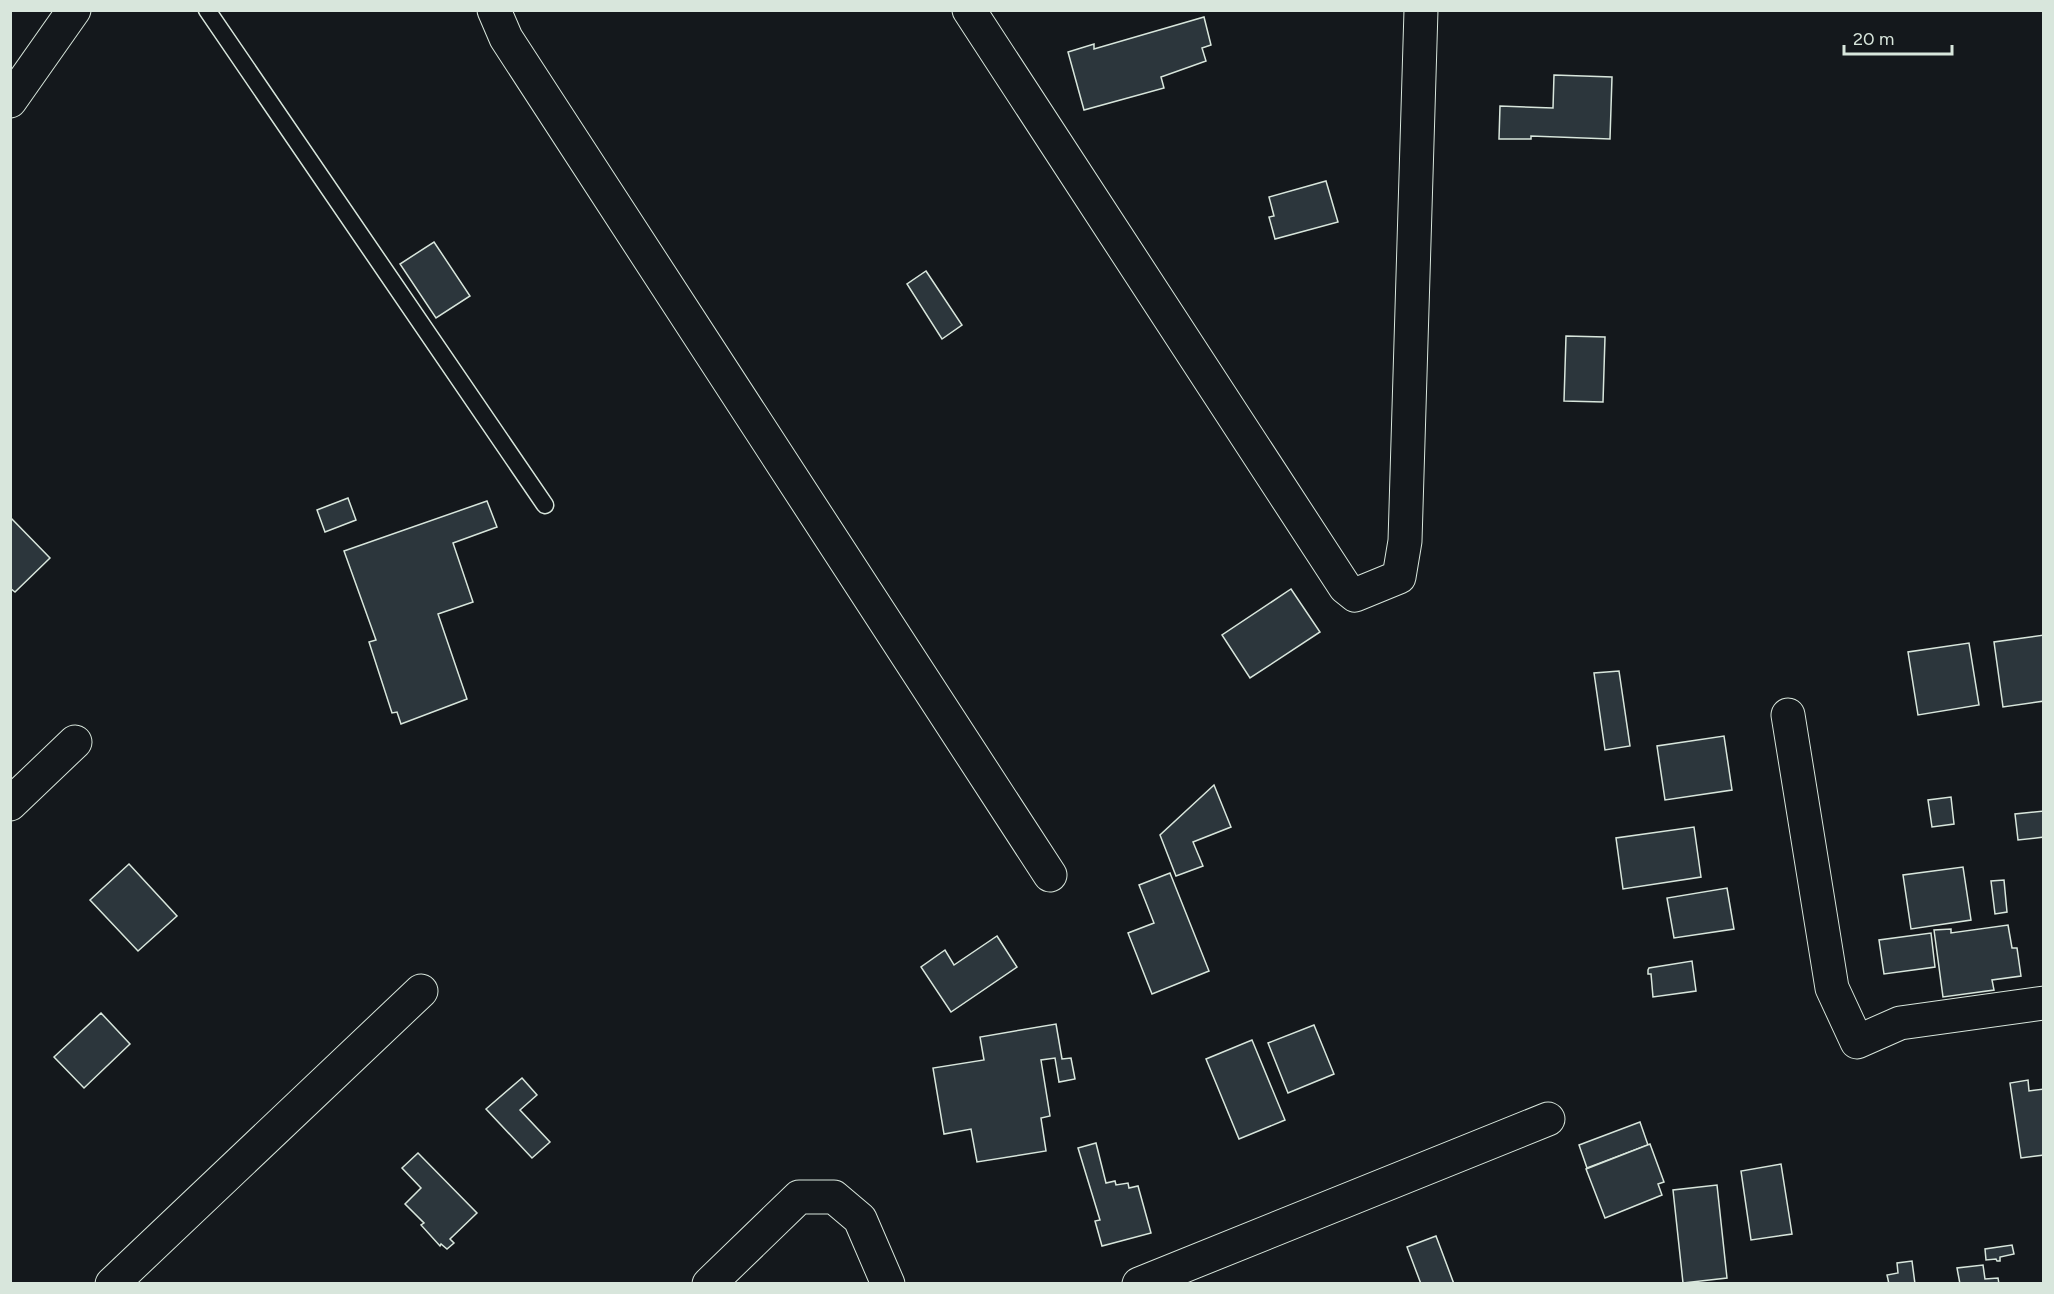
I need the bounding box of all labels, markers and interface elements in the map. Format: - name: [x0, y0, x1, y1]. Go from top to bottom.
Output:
- scale bar: [1844, 18, 1952, 56]
- text: 20 m: [1853, 28, 1894, 50]

